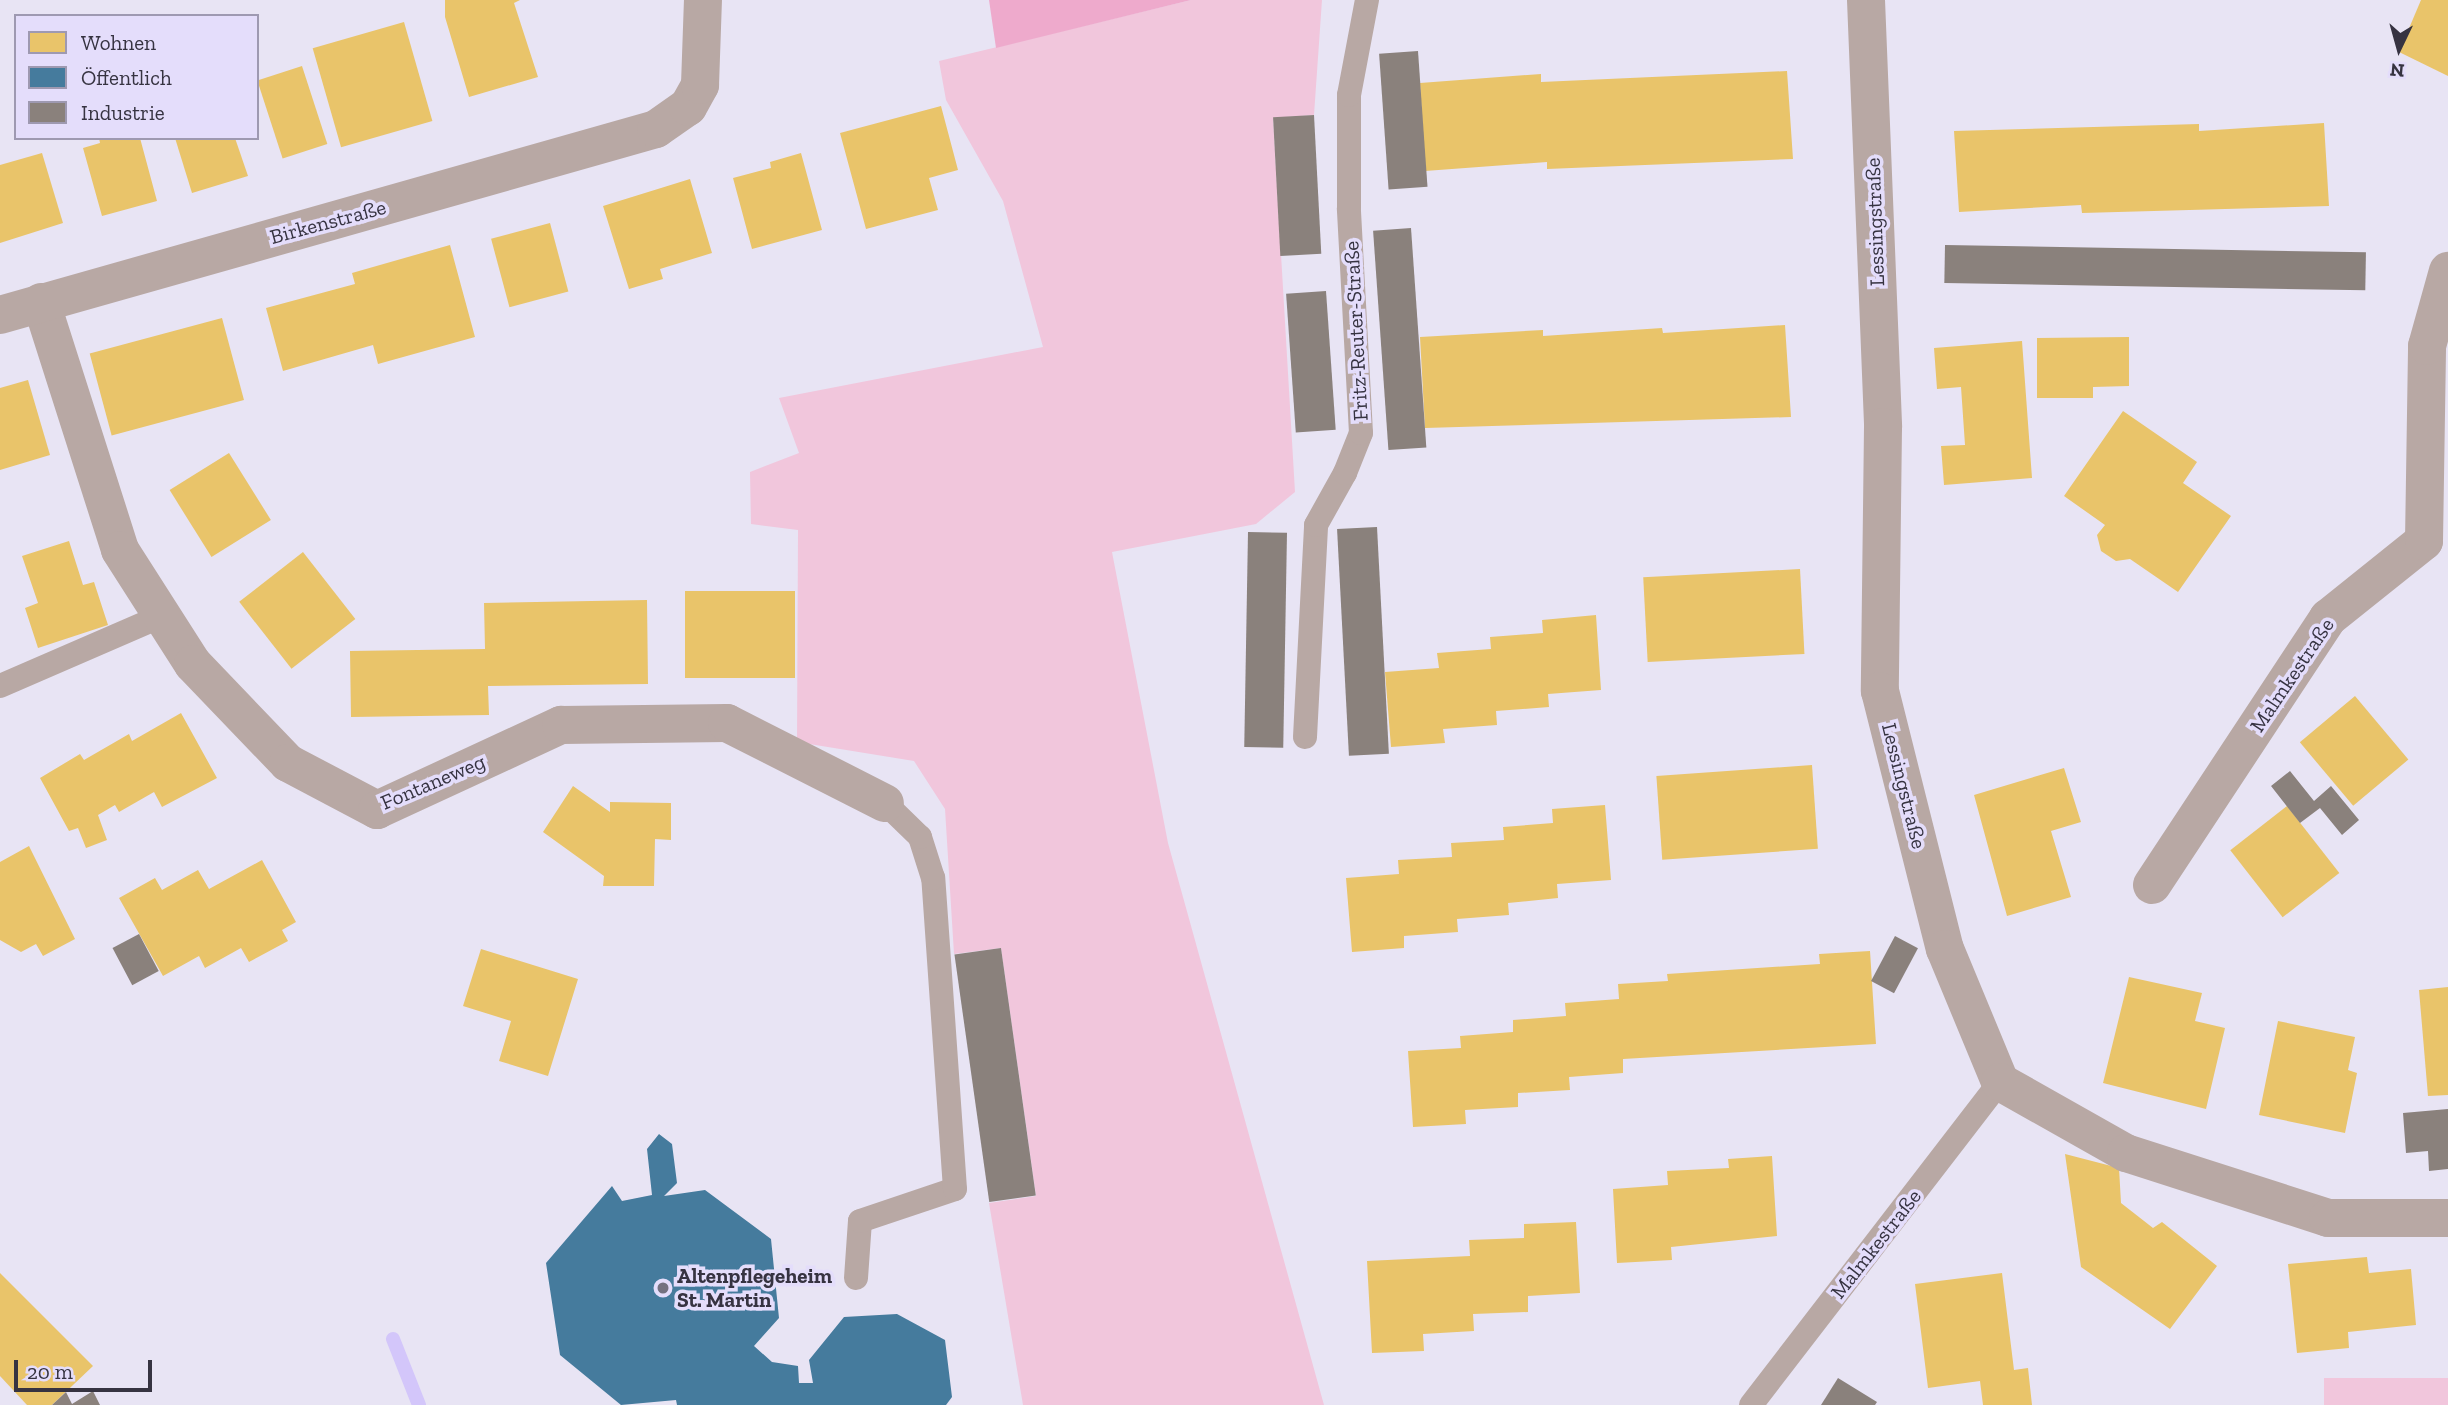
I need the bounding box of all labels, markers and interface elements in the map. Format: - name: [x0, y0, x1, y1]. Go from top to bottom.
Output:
- legend: [14, 14, 259, 140]
- north arrow: [2364, 14, 2434, 84]
- text: Wohnen: [81, 30, 156, 55]
- text: N: [2389, 58, 2405, 83]
- text: Öffentlich: [81, 65, 172, 90]
- text: Industrie: [81, 100, 165, 125]
- street label: Lessingstraße: [1860, 157, 1890, 287]
- street label: Birkenstraße: [267, 194, 389, 250]
- street label: Fritz-Reuter-Straße: [1339, 240, 1373, 422]
- street label: Malmkestraße: [2245, 613, 2339, 737]
- street label: Lessingstraße: [1876, 721, 1932, 851]
- street label: Fontaneweg: [377, 749, 489, 815]
- street label: Malmkestraße: [1825, 1184, 1927, 1304]
- place label: Altenpflegeheim St. Martin: [677, 1263, 832, 1313]
- marker: Altenpflegeheim St. Martin: [655, 1280, 671, 1296]
- scale bar: [18, 1346, 156, 1390]
- text: 20 m: [27, 1359, 73, 1384]

